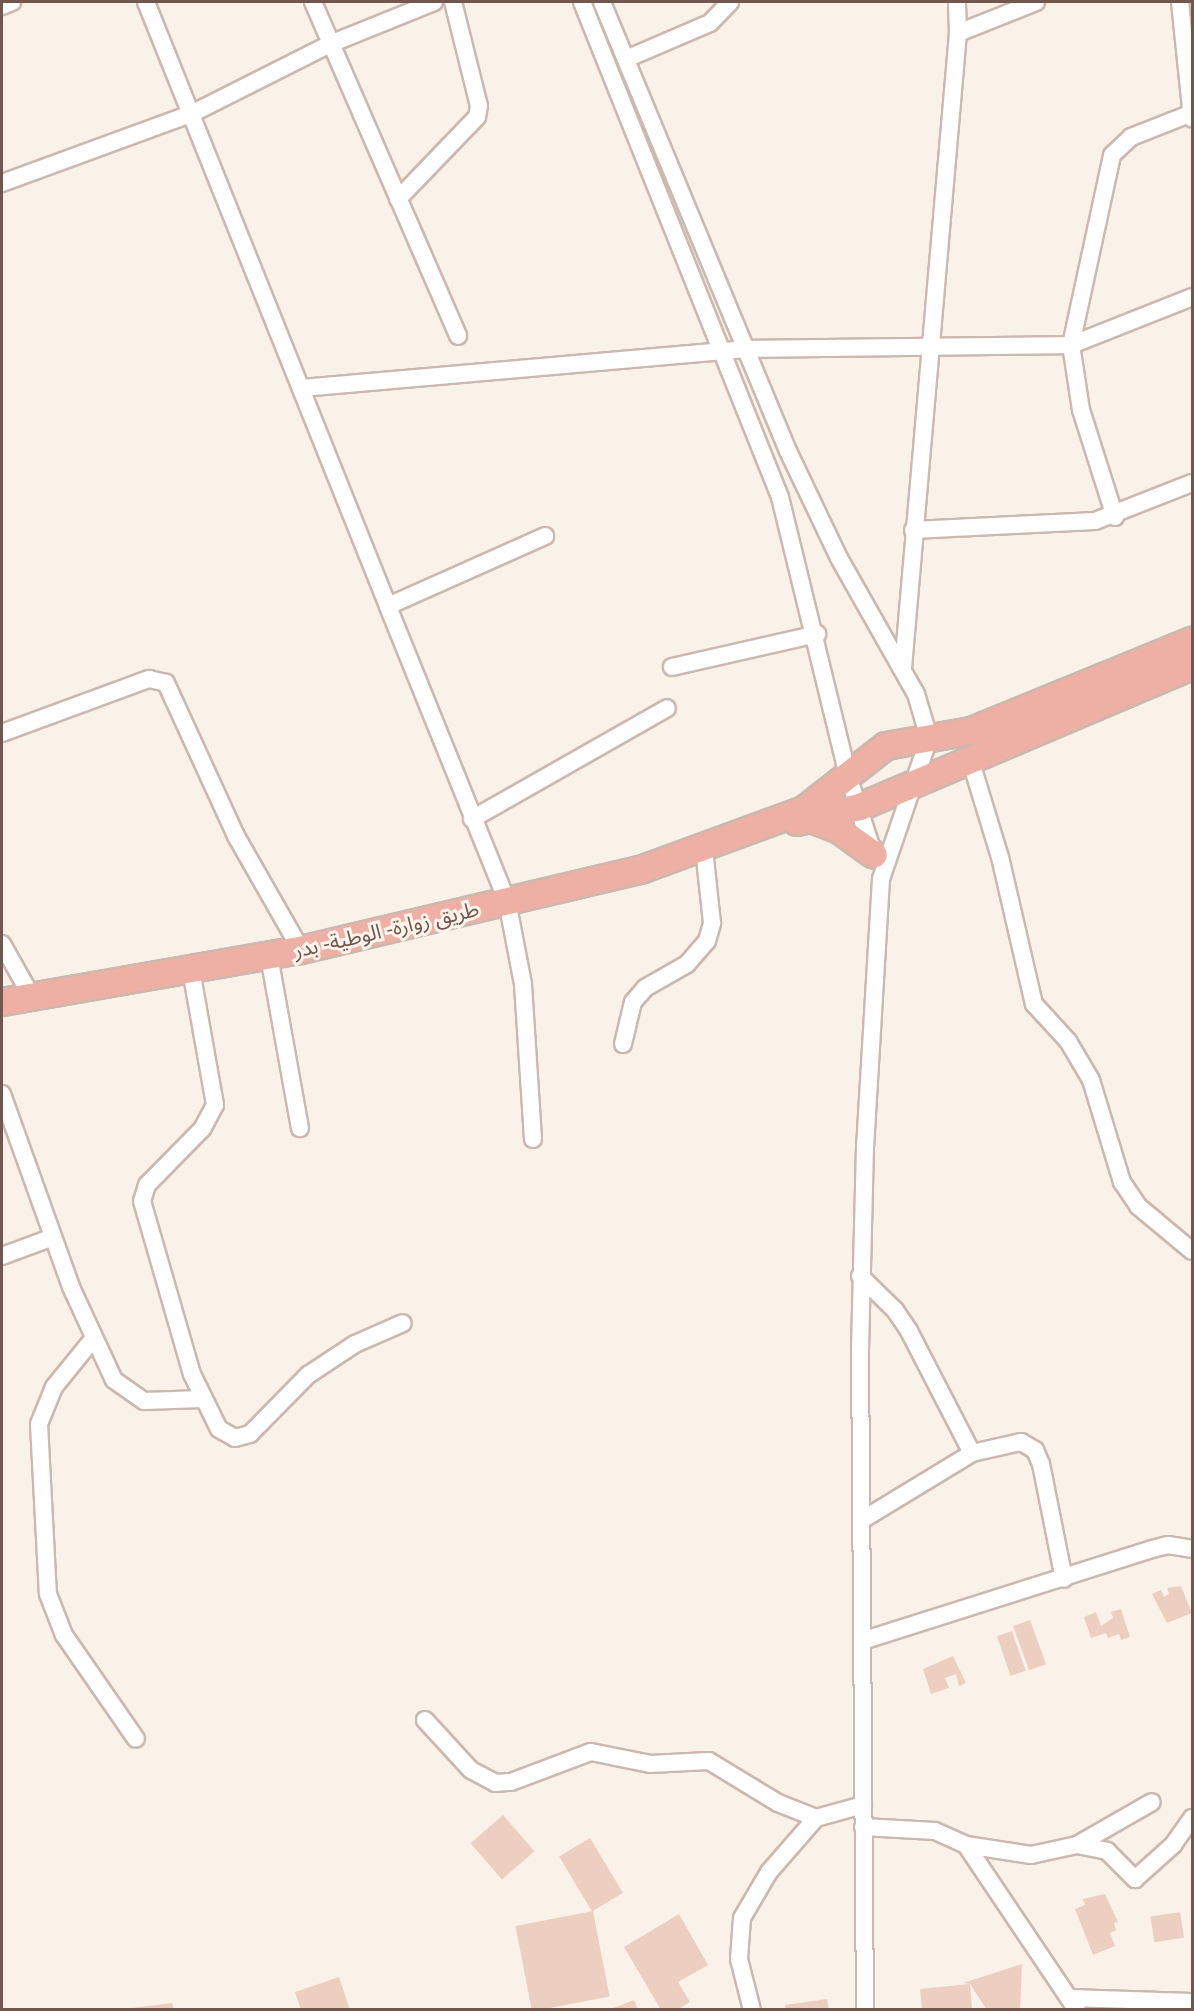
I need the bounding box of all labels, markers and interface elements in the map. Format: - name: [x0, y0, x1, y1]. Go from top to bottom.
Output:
- street label: طريق زوارة- الوطية- بدر: [291, 895, 481, 963]

